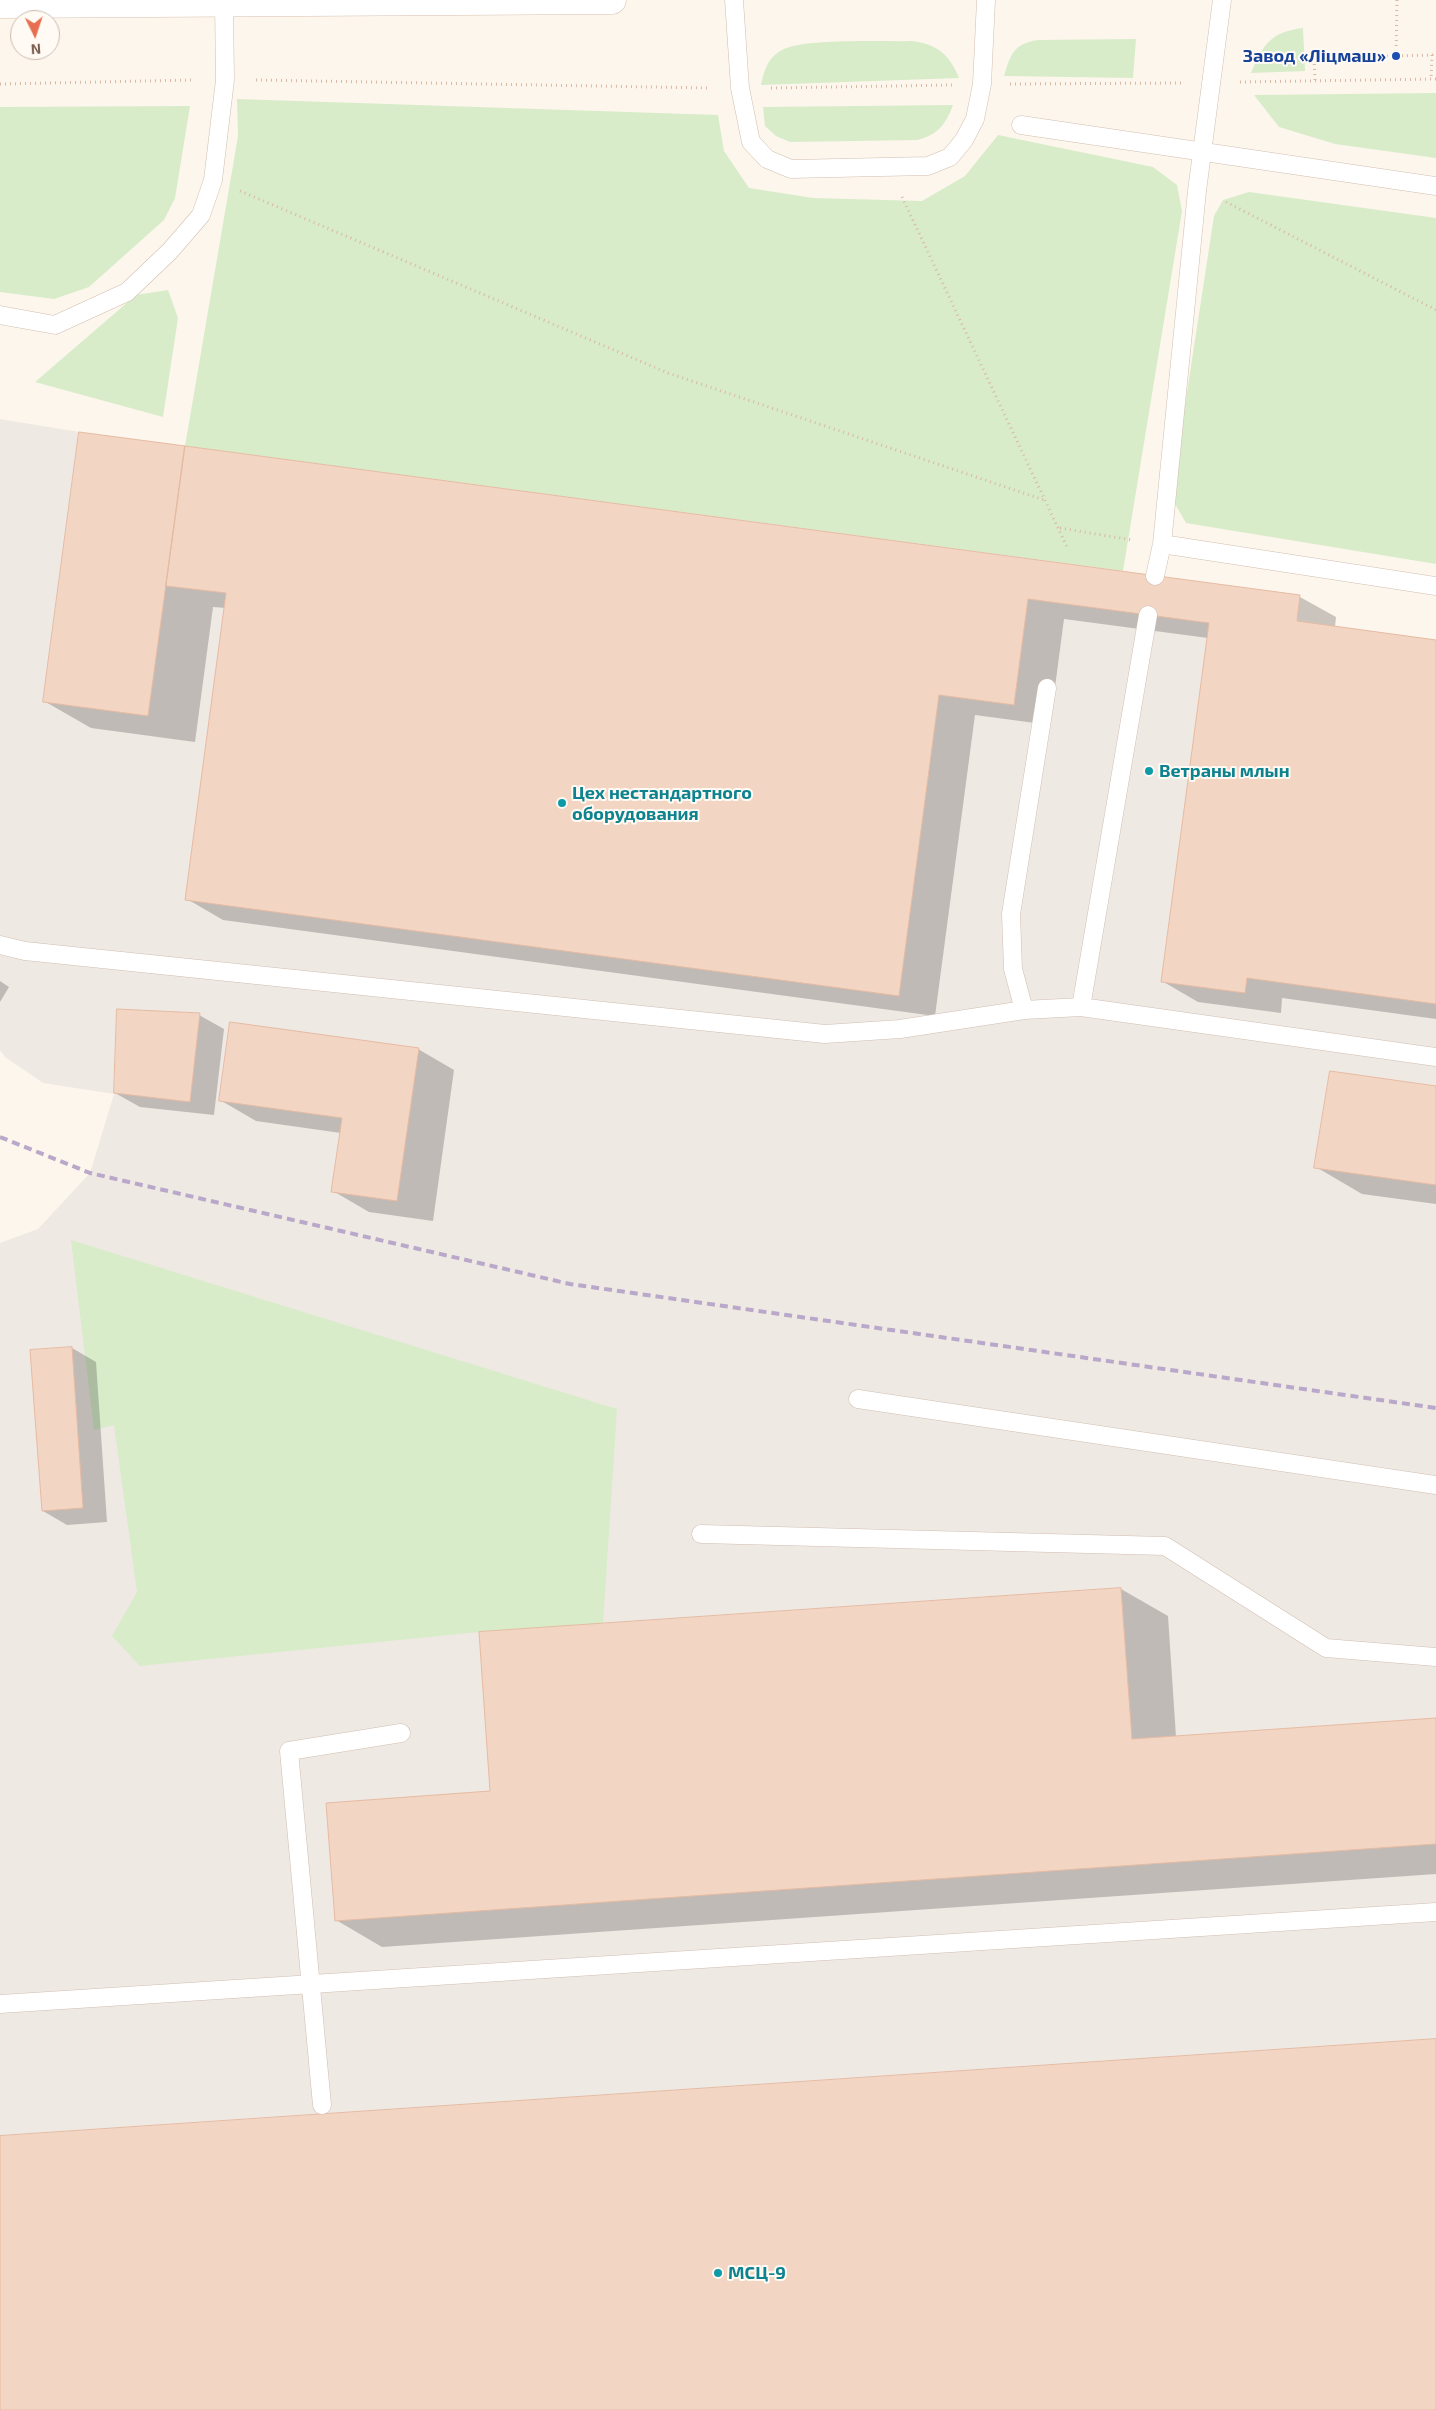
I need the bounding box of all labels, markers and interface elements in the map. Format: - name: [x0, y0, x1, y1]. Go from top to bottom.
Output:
- north arrow: [10, 10, 60, 60]
- text: N: [30, 41, 42, 58]
- place label: Завод «Ліцмаш»: [1243, 45, 1386, 67]
- marker: Завод «Ліцмаш»: [1390, 50, 1402, 62]
- place label: Ветраны млын: [1159, 760, 1290, 782]
- marker: Ветраны млын: [1143, 765, 1155, 777]
- place label: Цех нестандартного оборудования: [572, 782, 752, 824]
- marker: Цех нестандартного оборудования: [556, 797, 568, 809]
- place label: МСЦ-9: [728, 2262, 786, 2284]
- marker: МСЦ-9: [712, 2267, 724, 2279]

